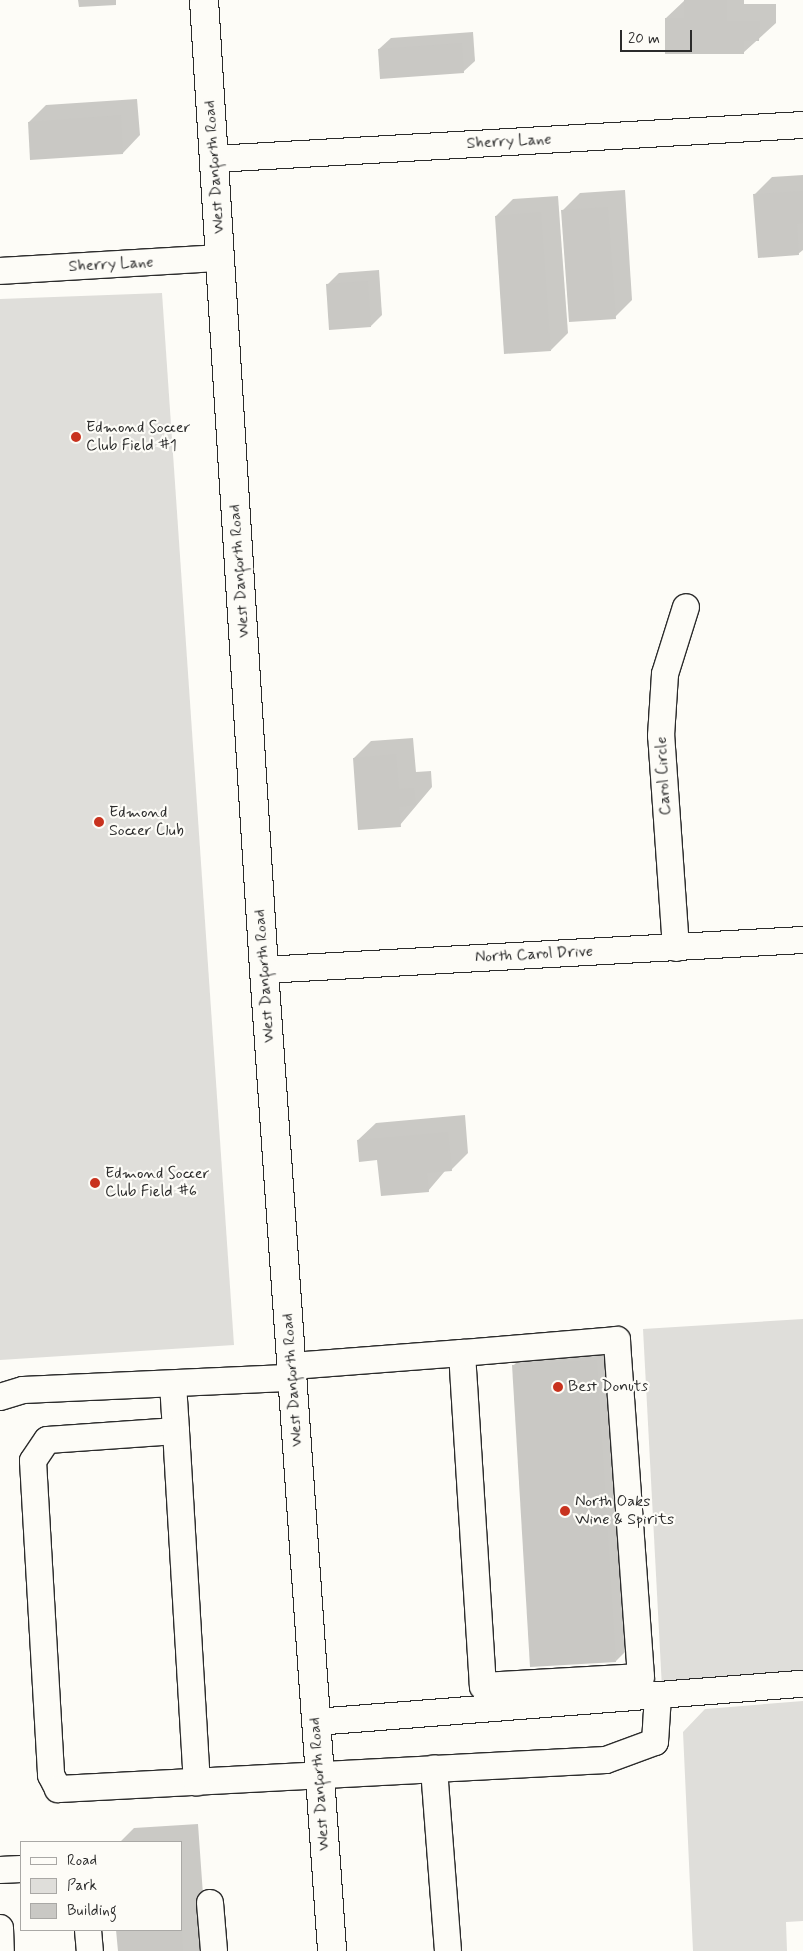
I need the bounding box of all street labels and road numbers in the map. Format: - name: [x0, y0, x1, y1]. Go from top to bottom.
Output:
- street label: West Danforth Road: [201, 100, 229, 234]
- street label: Sherry Lane: [466, 130, 552, 154]
- street label: Sherry Lane: [68, 253, 154, 277]
- street label: West Danforth Road: [226, 504, 254, 638]
- street label: Carol Circle: [652, 735, 676, 817]
- street label: West Danforth Road: [251, 909, 279, 1043]
- street label: North Carol Drive: [475, 942, 593, 968]
- street label: West Danforth Road: [279, 1313, 307, 1447]
- street label: West Danforth Road: [306, 1717, 334, 1851]

